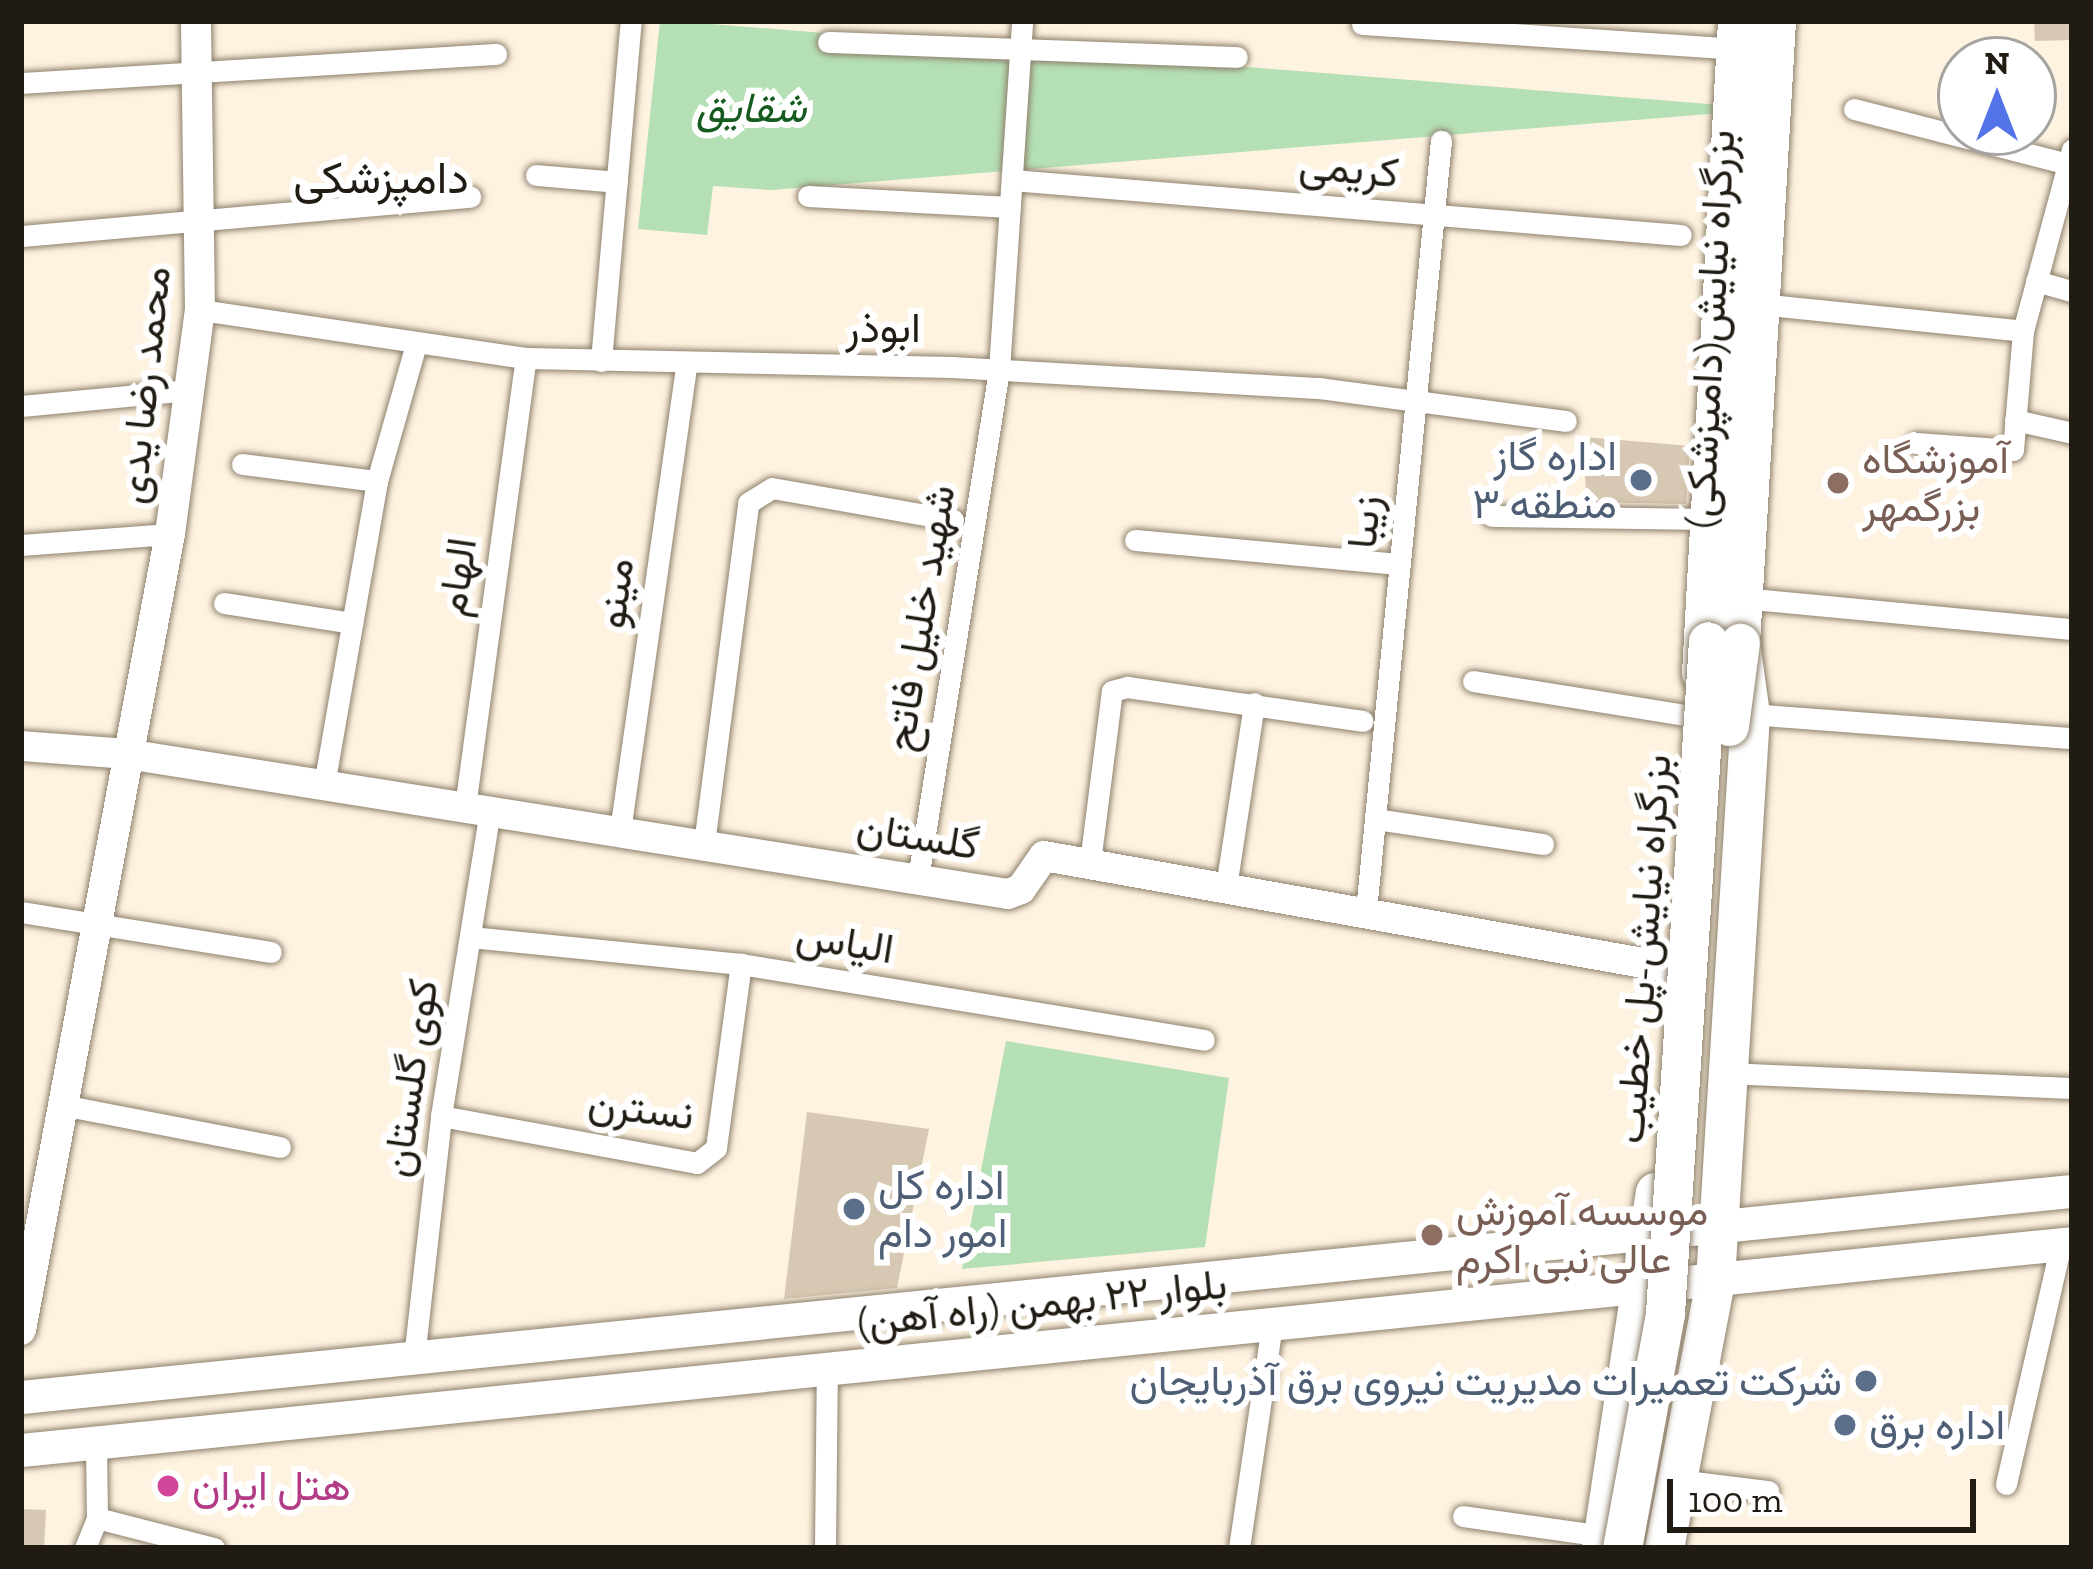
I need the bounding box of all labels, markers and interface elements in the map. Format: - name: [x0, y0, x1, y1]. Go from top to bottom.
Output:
- north arrow: [1937, 36, 2057, 156]
- text: N: [1984, 43, 2010, 82]
- park label: شقایق: [696, 83, 806, 133]
- street label: بزرگراه نیایش(دامپزشکی): [1674, 128, 1746, 530]
- street label: کریمی: [1297, 140, 1401, 198]
- district label: دامپزشکی: [293, 152, 469, 206]
- street label: محمد رضا یدی: [106, 264, 182, 506]
- street label: ابوذر: [845, 303, 921, 353]
- place label: اداره گاز منطقه ۳: [1472, 431, 1617, 530]
- place label: آموزشگاه بزرگمهر: [1862, 434, 2009, 532]
- marker: اداره گاز منطقه ۳: [1628, 467, 1654, 493]
- marker: آموزشگاه بزرگمهر: [1825, 470, 1851, 496]
- street label: شهید خلیل فاتح: [874, 481, 966, 755]
- street label: زیبا: [1337, 493, 1391, 551]
- street label: الهام: [427, 535, 487, 619]
- street label: مینو: [585, 555, 645, 631]
- street label: بزرگراه نیایش-پل خطیب: [1604, 753, 1682, 1145]
- street label: گلستان: [853, 801, 983, 871]
- street label: الیاس: [793, 909, 897, 975]
- street label: کوی گلستان: [371, 976, 449, 1180]
- street label: نسترن: [585, 1078, 697, 1140]
- place label: اداره کل امور دام: [878, 1160, 1008, 1258]
- place label: موسسه آموزش عالی نبی اکرم: [1456, 1186, 1709, 1284]
- marker: اداره کل امور دام: [841, 1196, 867, 1222]
- marker: موسسه آموزش عالی نبی اکرم: [1419, 1222, 1445, 1248]
- street label: بلوار ۲۲ بهمن (راه آهن): [855, 1259, 1229, 1347]
- place label: شرکت تعمیرات مدیریت نیروی برق آذربایجان: [1129, 1356, 1842, 1406]
- marker: شرکت تعمیرات مدیریت نیروی برق آذربایجان: [1853, 1368, 1879, 1394]
- place label: اداره برق: [1869, 1400, 2005, 1450]
- marker: اداره برق: [1832, 1412, 1858, 1438]
- scale bar: [1673, 1455, 1982, 1529]
- place label: هتل ایران: [192, 1461, 351, 1511]
- marker: هتل ایران: [155, 1473, 181, 1499]
- text: 100 m: [1688, 1478, 1783, 1521]

